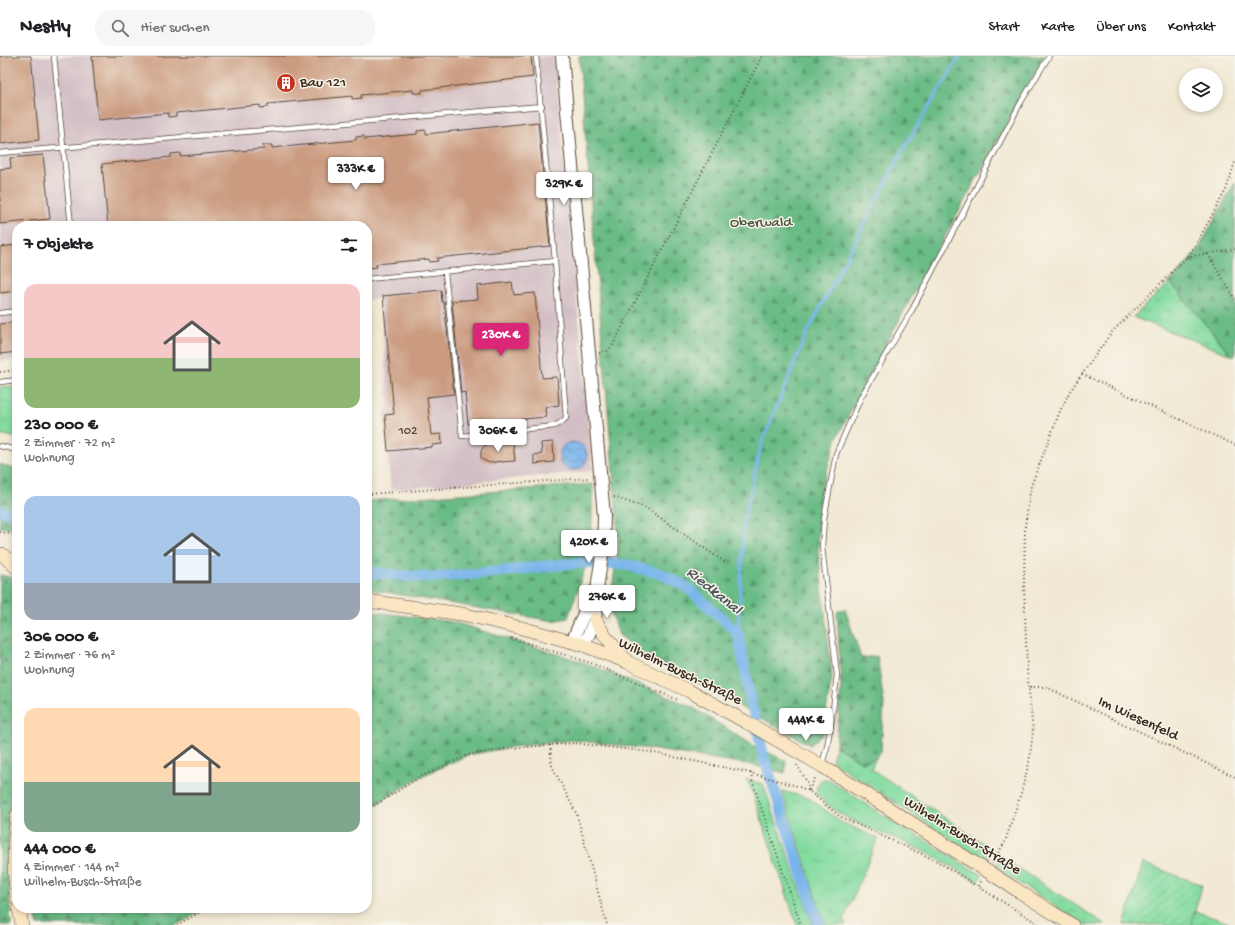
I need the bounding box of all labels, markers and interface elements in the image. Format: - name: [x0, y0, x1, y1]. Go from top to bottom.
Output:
- search box: [95, 10, 375, 46]
- text: Nestly: [20, 16, 71, 39]
- icon: search: [109, 17, 131, 39]
- text: Hier suchen: [141, 19, 210, 37]
- text: Start: [989, 19, 1019, 36]
- text: Karte: [1041, 19, 1075, 36]
- text: Über uns: [1097, 19, 1146, 36]
- text: Kontakt: [1168, 19, 1215, 36]
- map controls: [1179, 68, 1223, 112]
- button: layers: [1179, 68, 1223, 112]
- building icon: Bau 121: [275, 72, 297, 94]
- place label: Bau 121: [299, 74, 346, 92]
- pin: 333K €: [323, 157, 389, 191]
- text: 333K €: [337, 162, 375, 177]
- pin: 329K €: [531, 172, 597, 206]
- text: 329K €: [545, 177, 583, 192]
- park label: Oberwald: [730, 214, 793, 232]
- icon: filters: [338, 234, 360, 256]
- text: 7 Objekte: [24, 235, 93, 255]
- icon: home: [156, 310, 228, 382]
- pin: 230K €: [468, 323, 534, 357]
- text: 230K €: [482, 328, 520, 343]
- text: 230 000 €: [24, 416, 98, 436]
- pin: 306K €: [465, 419, 531, 453]
- house number: 102: [397, 424, 418, 439]
- text: 306K €: [479, 424, 517, 439]
- text: 2 Zimmer · 72 m²: [24, 436, 115, 451]
- text: Wohnung: [24, 451, 75, 466]
- icon: home: [156, 522, 228, 594]
- pin: 420K €: [556, 530, 622, 564]
- text: 420K €: [570, 535, 608, 550]
- water label: Riedkanal: [682, 564, 746, 621]
- pin: 276K €: [574, 585, 640, 619]
- text: 276K €: [588, 590, 626, 605]
- text: 306 000 €: [24, 628, 98, 648]
- street label: Wilhelm-Busch-Straße: [615, 634, 745, 710]
- text: 2 Zimmer · 76 m²: [24, 648, 116, 663]
- text: Wohnung: [24, 663, 75, 678]
- street label: Im Wiesenfeld: [1095, 693, 1182, 746]
- pin: 444K €: [773, 708, 839, 742]
- text: 444K €: [788, 713, 824, 728]
- icon: home: [156, 734, 228, 806]
- street label: Wilhelm-Busch-Straße: [900, 792, 1024, 880]
- text: 444 000 €: [24, 840, 95, 860]
- text: 4 Zimmer · 144 m²: [24, 860, 119, 875]
- text: Wilhelm-Busch-Straße: [24, 875, 141, 890]

